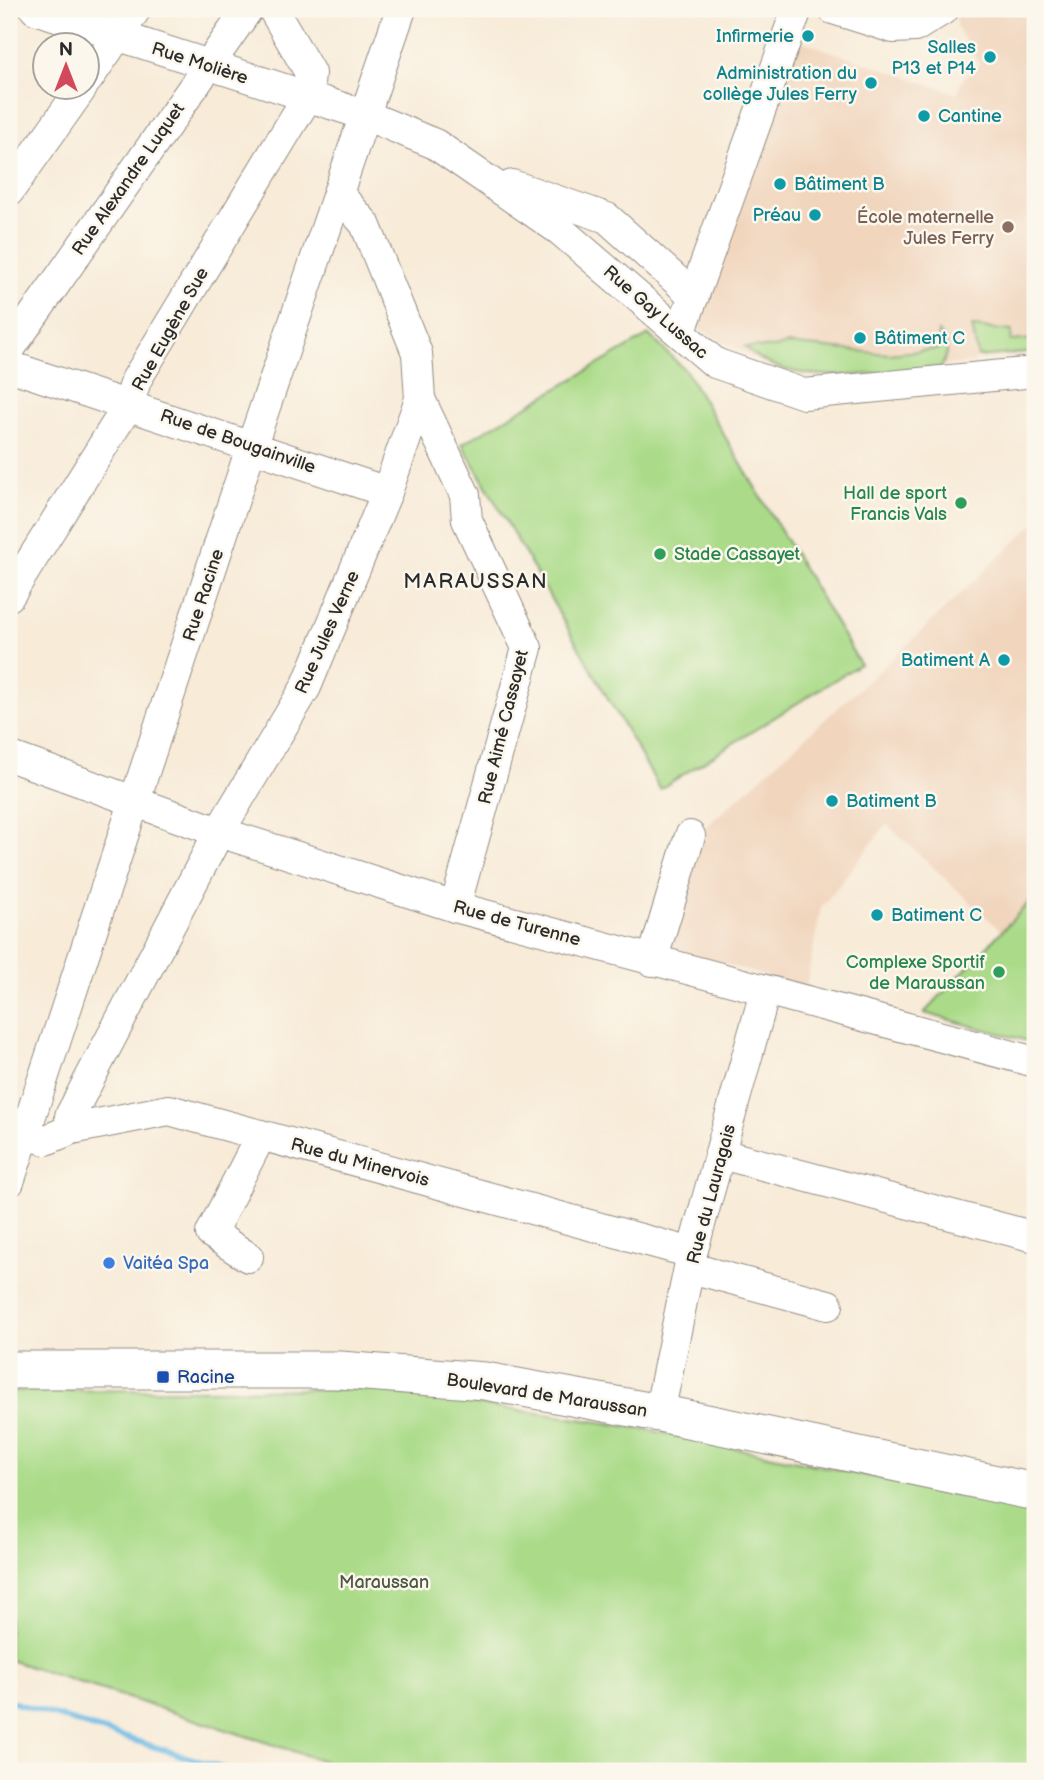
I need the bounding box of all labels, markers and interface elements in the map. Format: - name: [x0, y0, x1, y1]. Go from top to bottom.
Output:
- place label: Infirmerie: [716, 26, 794, 47]
- marker: Infirmerie: [800, 28, 816, 44]
- north arrow: [32, 32, 102, 102]
- place label: Salles P13 et P14: [891, 37, 976, 79]
- street label: Rue Molière: [149, 38, 251, 89]
- text: N: [59, 39, 73, 62]
- marker: Salles P13 et P14: [982, 49, 998, 65]
- place label: Administration du collège Jules Ferry: [703, 63, 858, 105]
- marker: Administration du collège Jules Ferry: [863, 75, 879, 91]
- street label: Rue Alexandre Luquet: [68, 99, 189, 259]
- place label: Cantine: [938, 106, 1002, 127]
- marker: Cantine: [916, 108, 932, 124]
- place label: Bâtiment B: [794, 174, 885, 195]
- marker: Bâtiment B: [772, 176, 788, 192]
- place label: Préau: [752, 205, 801, 226]
- place label: École maternelle Jules Ferry: [857, 205, 995, 249]
- marker: Préau: [807, 207, 823, 223]
- marker: École maternelle Jules Ferry: [1000, 219, 1016, 235]
- street label: Rue Gay Lussac: [599, 261, 712, 364]
- street label: Rue Eugène Sue: [128, 264, 213, 395]
- place label: Bâtiment C: [874, 328, 965, 349]
- marker: Bâtiment C: [852, 330, 868, 346]
- street label: Rue de Bougainville: [157, 405, 319, 478]
- place label: Hall de sport Francis Vals: [843, 483, 947, 525]
- marker: Hall de sport Francis Vals: [953, 495, 969, 511]
- place label: Stade Cassayet: [674, 544, 801, 565]
- street label: Rue Racine: [179, 546, 228, 644]
- marker: Stade Cassayet: [652, 546, 668, 562]
- street label: Rue Jules Verne: [291, 567, 364, 697]
- district label: MARAUSSAN: [403, 569, 549, 594]
- street label: Rue Aimé Cassayet: [474, 647, 533, 807]
- place label: Batiment A: [901, 650, 990, 671]
- marker: Batiment A: [996, 652, 1012, 668]
- place label: Batiment B: [846, 791, 937, 812]
- marker: Batiment B: [824, 793, 840, 809]
- street label: Rue de Turenne: [451, 896, 583, 951]
- place label: Batiment C: [891, 905, 982, 926]
- marker: Batiment C: [869, 907, 885, 923]
- place label: Complexe Sportif de Maraussan: [846, 952, 985, 994]
- marker: Complexe Sportif de Maraussan: [991, 964, 1007, 980]
- street label: Rue du Lauragais: [683, 1122, 740, 1266]
- street label: Rue du Minervois: [288, 1134, 431, 1191]
- place label: Vaitéa Spa: [123, 1253, 209, 1274]
- marker: Vaitéa Spa: [101, 1255, 117, 1271]
- place label: Racine: [177, 1367, 235, 1388]
- marker: Racine: [155, 1369, 171, 1385]
- street label: Boulevard de Maraussan: [445, 1369, 649, 1422]
- park label: Maraussan: [339, 1572, 429, 1593]

